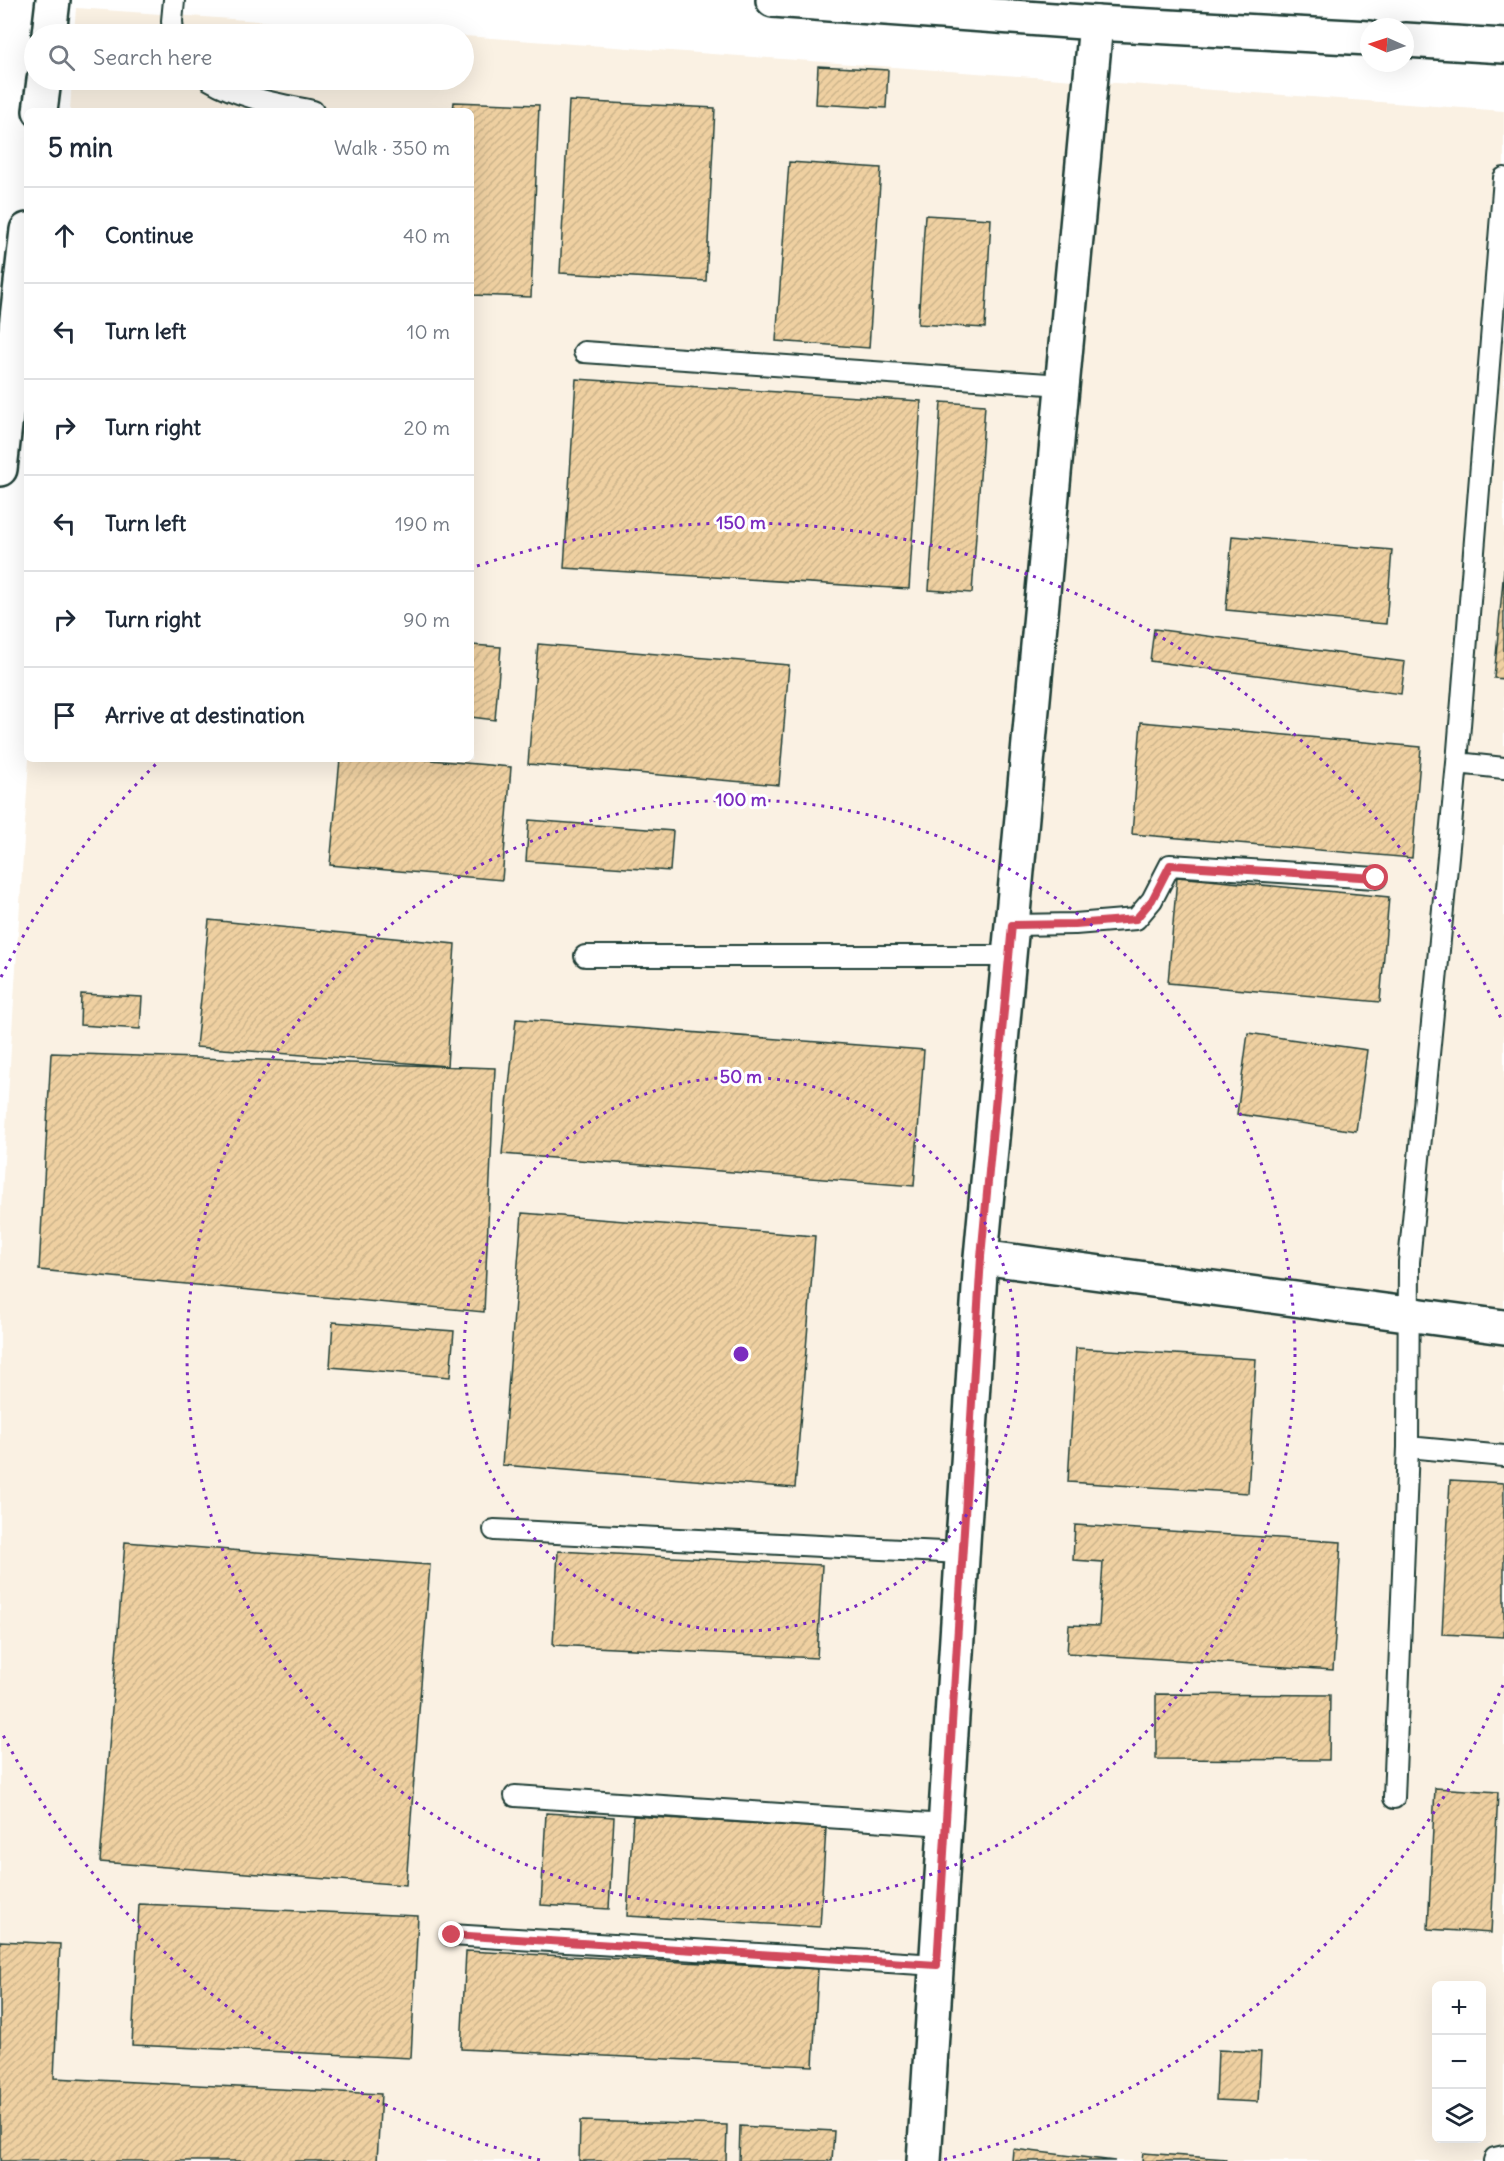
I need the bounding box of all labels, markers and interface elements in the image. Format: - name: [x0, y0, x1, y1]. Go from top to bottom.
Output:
- north arrow: [1360, 18, 1414, 72]
- search box: [24, 24, 474, 90]
- icon: search: [45, 41, 78, 74]
- text: Search here: [93, 43, 212, 71]
- text: 5 min: [48, 131, 113, 164]
- text: Walk · 350 m: [334, 135, 450, 160]
- icon: ahead: [48, 219, 81, 252]
- text: Continue: [105, 221, 194, 249]
- text: 40 m: [403, 223, 450, 248]
- icon: left: [48, 315, 81, 348]
- text: Turn left: [105, 317, 186, 345]
- text: 10 m: [407, 319, 450, 344]
- icon: right: [48, 411, 81, 444]
- text: Turn right: [105, 413, 201, 441]
- text: 20 m: [404, 415, 450, 440]
- icon: left: [48, 507, 81, 540]
- text: Turn left: [105, 509, 186, 537]
- text: 190 m: [395, 511, 450, 536]
- text: 150 m: [716, 511, 766, 534]
- icon: right: [48, 603, 81, 636]
- text: Turn right: [105, 605, 201, 633]
- text: 90 m: [403, 607, 450, 632]
- icon: arrive: [48, 699, 81, 732]
- text: Arrive at destination: [105, 701, 305, 729]
- text: 100 m: [716, 788, 767, 811]
- route start: [1362, 864, 1388, 890]
- text: 50 m: [720, 1065, 762, 1088]
- centre of rings: [731, 1344, 751, 1364]
- route end: [438, 1921, 464, 1947]
- map controls: [1432, 1981, 1486, 2143]
- button: +: [1432, 1981, 1486, 2035]
- button: −: [1432, 2035, 1486, 2089]
- button: layers: [1432, 2089, 1486, 2143]

